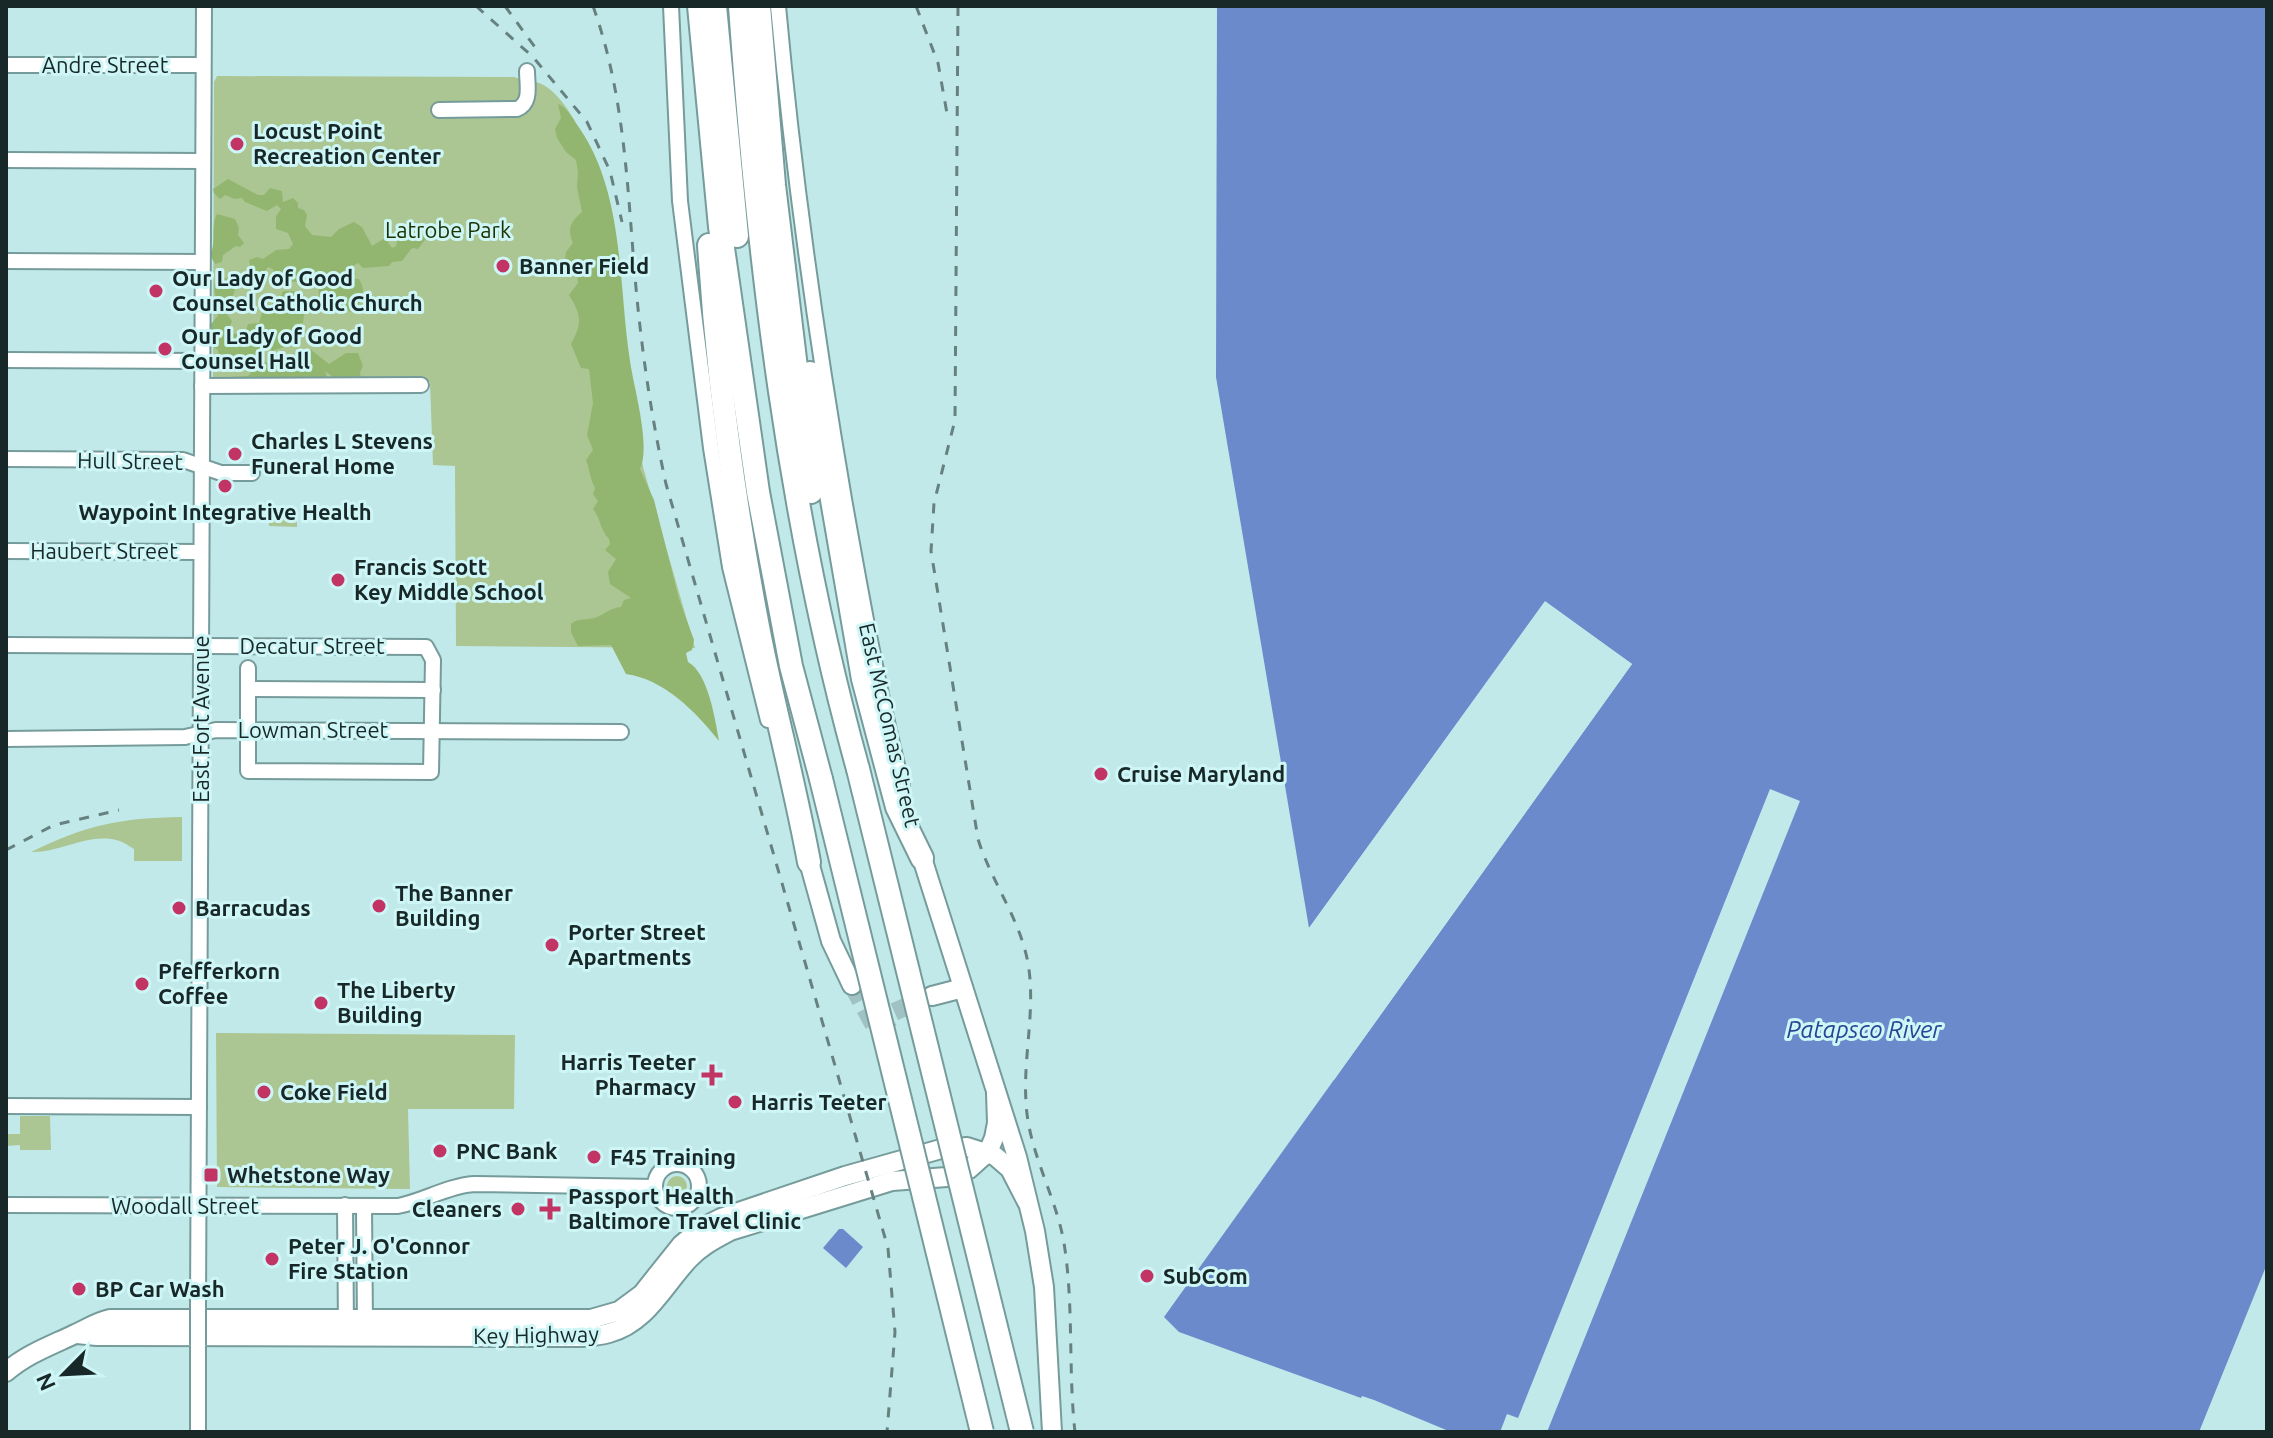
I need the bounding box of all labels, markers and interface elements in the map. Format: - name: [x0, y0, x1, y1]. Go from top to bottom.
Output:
- street label: Andre Street: [42, 52, 169, 77]
- place label: Locust Point Recreation Center: [253, 118, 441, 168]
- marker: Locust Point Recreation Center: [228, 135, 246, 153]
- park label: Latrobe Park: [385, 217, 511, 242]
- place label: Banner Field: [519, 253, 649, 278]
- marker: Banner Field: [494, 257, 512, 275]
- place label: Our Lady of Good Counsel Catholic Church: [172, 265, 423, 315]
- marker: Our Lady of Good Counsel Catholic Church: [147, 282, 165, 300]
- place label: Our Lady of Good Counsel Hall: [181, 323, 362, 373]
- marker: Our Lady of Good Counsel Hall: [156, 340, 174, 358]
- place label: Charles L Stevens Funeral Home: [251, 428, 433, 478]
- marker: Charles L Stevens Funeral Home: [226, 445, 244, 463]
- street label: Hull Street: [77, 447, 184, 474]
- marker: Waypoint Integrative Health: [216, 477, 234, 495]
- place label: Waypoint Integrative Health: [78, 499, 372, 524]
- street label: Haubert Street: [30, 538, 178, 563]
- place label: Francis Scott Key Middle School: [354, 554, 544, 604]
- marker: Francis Scott Key Middle School: [329, 571, 347, 589]
- street label: East McComas Street: [855, 620, 926, 830]
- street label: Decatur Street: [239, 633, 385, 658]
- street label: East Fort Avenue: [188, 635, 213, 803]
- street label: Lowman Street: [238, 717, 389, 742]
- place label: Cruise Maryland: [1117, 761, 1285, 786]
- marker: Cruise Maryland: [1092, 765, 1110, 783]
- place label: The Banner Building: [395, 880, 513, 930]
- place label: Barracudas: [195, 895, 311, 920]
- marker: The Banner Building: [370, 897, 388, 915]
- marker: Barracudas: [170, 899, 188, 917]
- place label: Porter Street Apartments: [568, 919, 706, 969]
- marker: Porter Street Apartments: [543, 936, 561, 954]
- place label: Pfefferkorn Coffee: [158, 958, 280, 1008]
- marker: Pfefferkorn Coffee: [133, 975, 151, 993]
- place label: The Liberty Building: [337, 977, 456, 1027]
- marker: The Liberty Building: [312, 994, 330, 1012]
- water label: Patapsco River: [1787, 1016, 1942, 1043]
- place label: Harris Teeter Pharmacy: [560, 1049, 696, 1099]
- marker: Harris Teeter Pharmacy: [703, 1066, 721, 1084]
- place label: Coke Field: [280, 1079, 388, 1104]
- marker: Coke Field: [255, 1083, 273, 1101]
- place label: Harris Teeter: [751, 1089, 887, 1114]
- marker: Harris Teeter: [726, 1093, 744, 1111]
- place label: PNC Bank: [456, 1138, 558, 1163]
- marker: PNC Bank: [431, 1142, 449, 1160]
- place label: F45 Training: [610, 1144, 736, 1169]
- marker: F45 Training: [585, 1148, 603, 1166]
- place label: Whetstone Way: [227, 1162, 390, 1187]
- marker: Whetstone Way: [202, 1166, 220, 1184]
- place label: Passport Health Baltimore Travel Clinic: [568, 1183, 801, 1233]
- street label: Woodall Street: [111, 1193, 259, 1218]
- place label: Cleaners: [412, 1196, 502, 1221]
- marker: Passport Health Baltimore Travel Clinic: [539, 1198, 561, 1220]
- marker: Cleaners: [509, 1200, 527, 1218]
- place label: Peter J. O'Connor Fire Station: [288, 1233, 470, 1283]
- marker: Peter J. O'Connor Fire Station: [263, 1250, 281, 1268]
- place label: SubCom: [1163, 1263, 1248, 1288]
- marker: SubCom: [1138, 1267, 1156, 1285]
- place label: BP Car Wash: [95, 1276, 225, 1301]
- marker: BP Car Wash: [70, 1280, 88, 1298]
- street label: Key Highway: [473, 1321, 599, 1348]
- north arrow: [24, 1334, 104, 1414]
- text: N: [31, 1370, 60, 1395]

